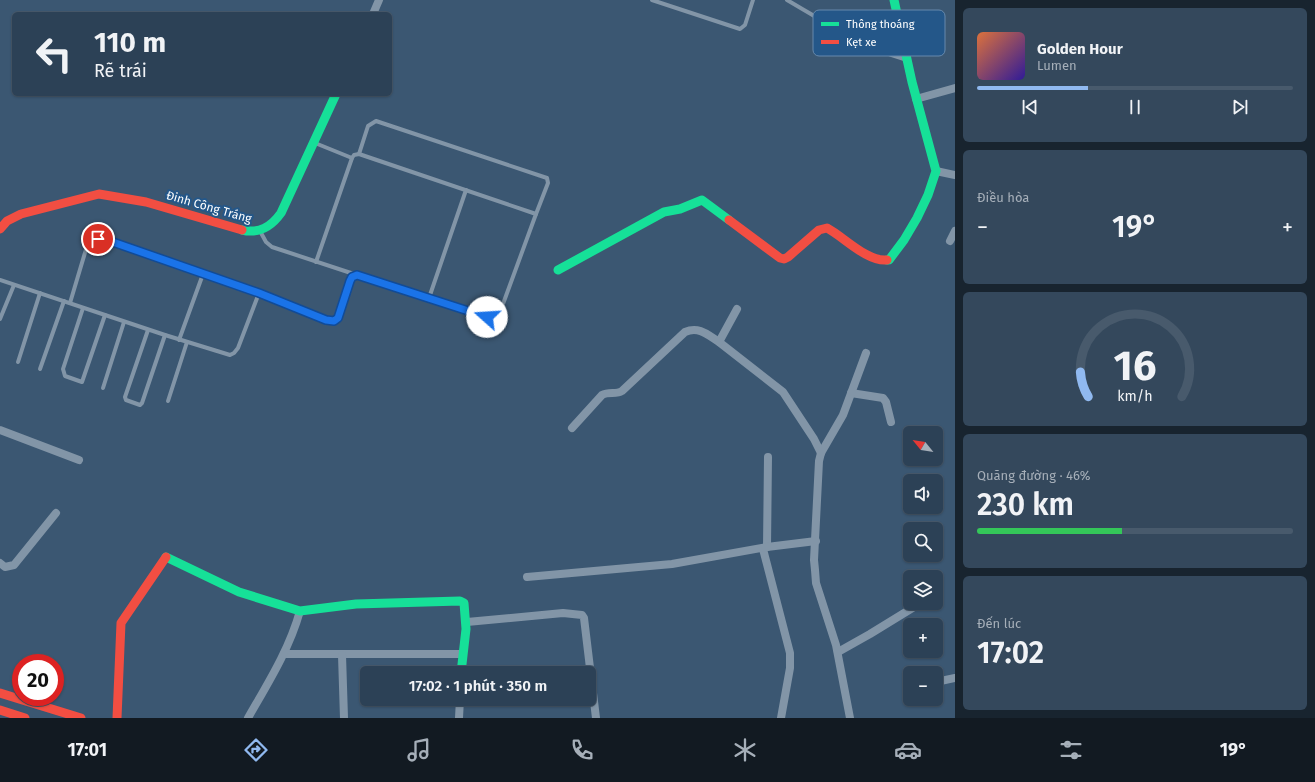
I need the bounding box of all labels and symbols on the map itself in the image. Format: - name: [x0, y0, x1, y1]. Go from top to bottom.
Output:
- legend: [813, 10, 945, 56]
- text: Thông thoáng: [846, 18, 915, 31]
- text: Kẹt xe: [846, 36, 876, 49]
- street label: Đinh Công Tráng: [165, 188, 254, 226]
- pin: [81, 222, 115, 256]
- position arrow: [466, 296, 508, 338]
- north arrow: [903, 426, 943, 466]
- speed limit sign: 20: [12, 654, 64, 706]

